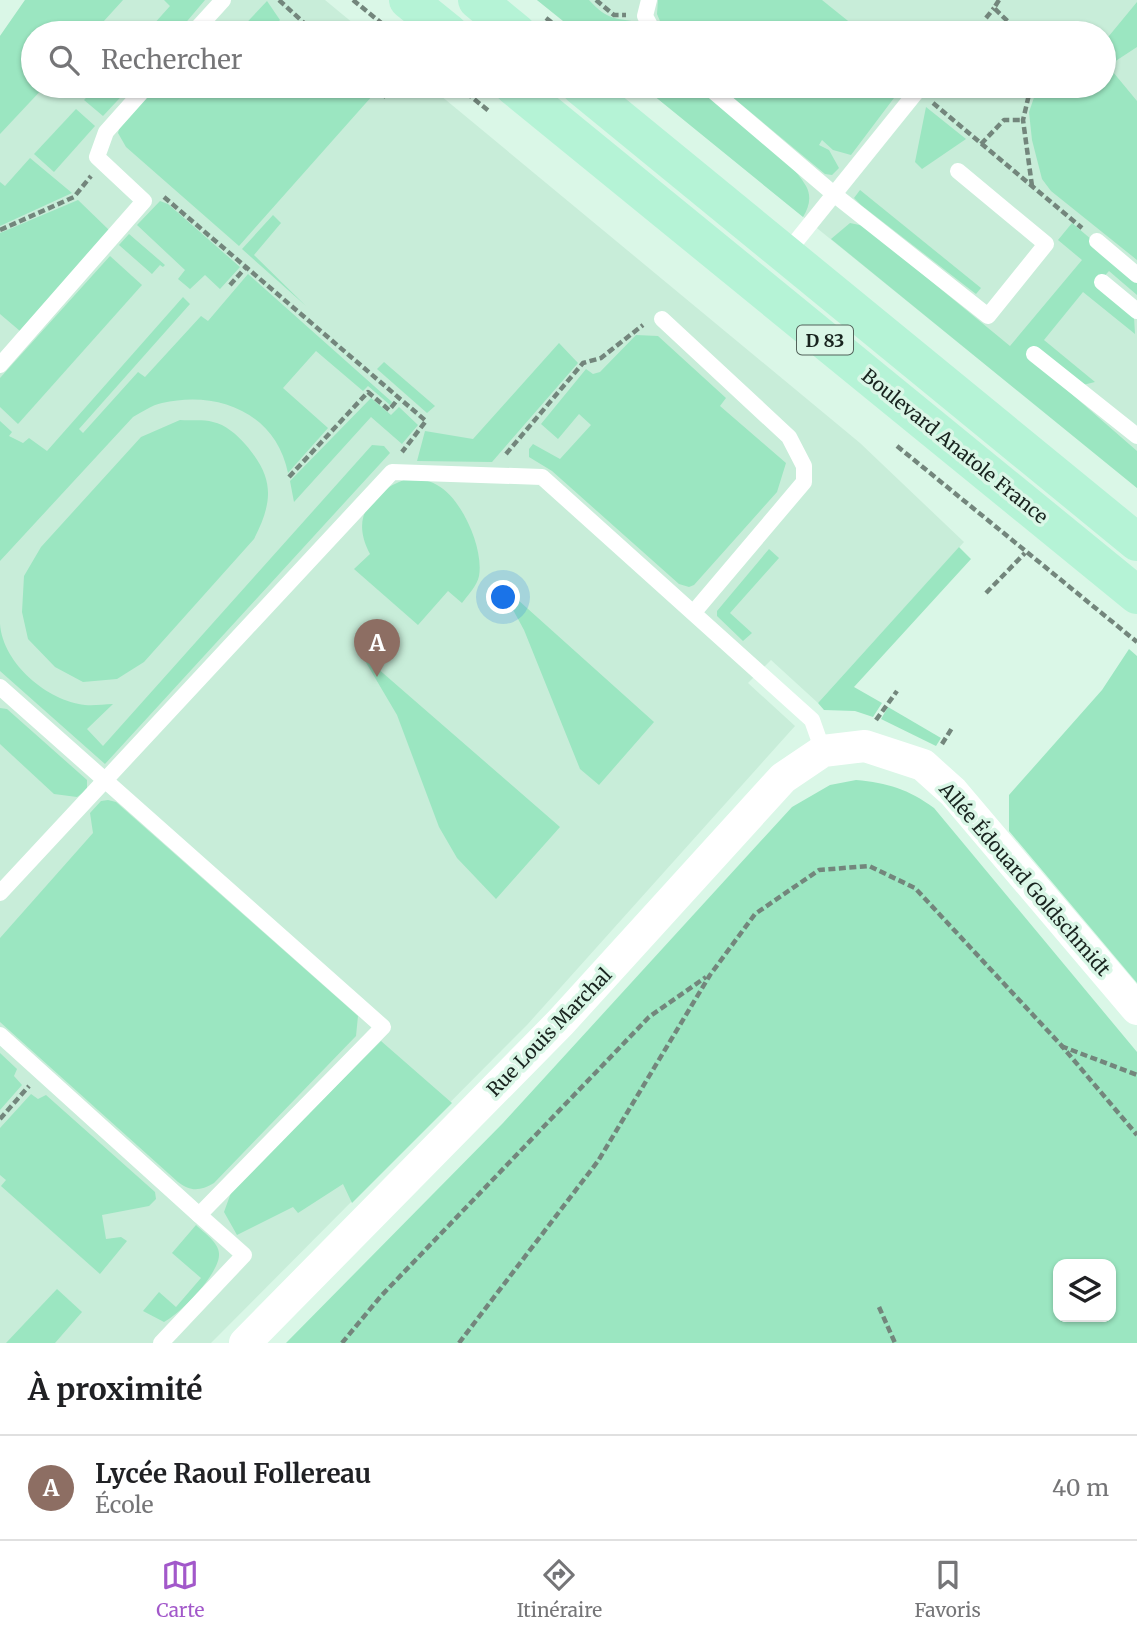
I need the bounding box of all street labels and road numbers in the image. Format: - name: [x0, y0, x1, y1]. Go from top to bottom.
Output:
- road number: D 83: [797, 326, 853, 354]
- street label: Boulevard Anatole France: [857, 363, 1053, 529]
- street label: Allée Édouard Goldschmidt: [934, 777, 1116, 981]
- street label: Rue Louis Marchal: [482, 963, 616, 1101]

